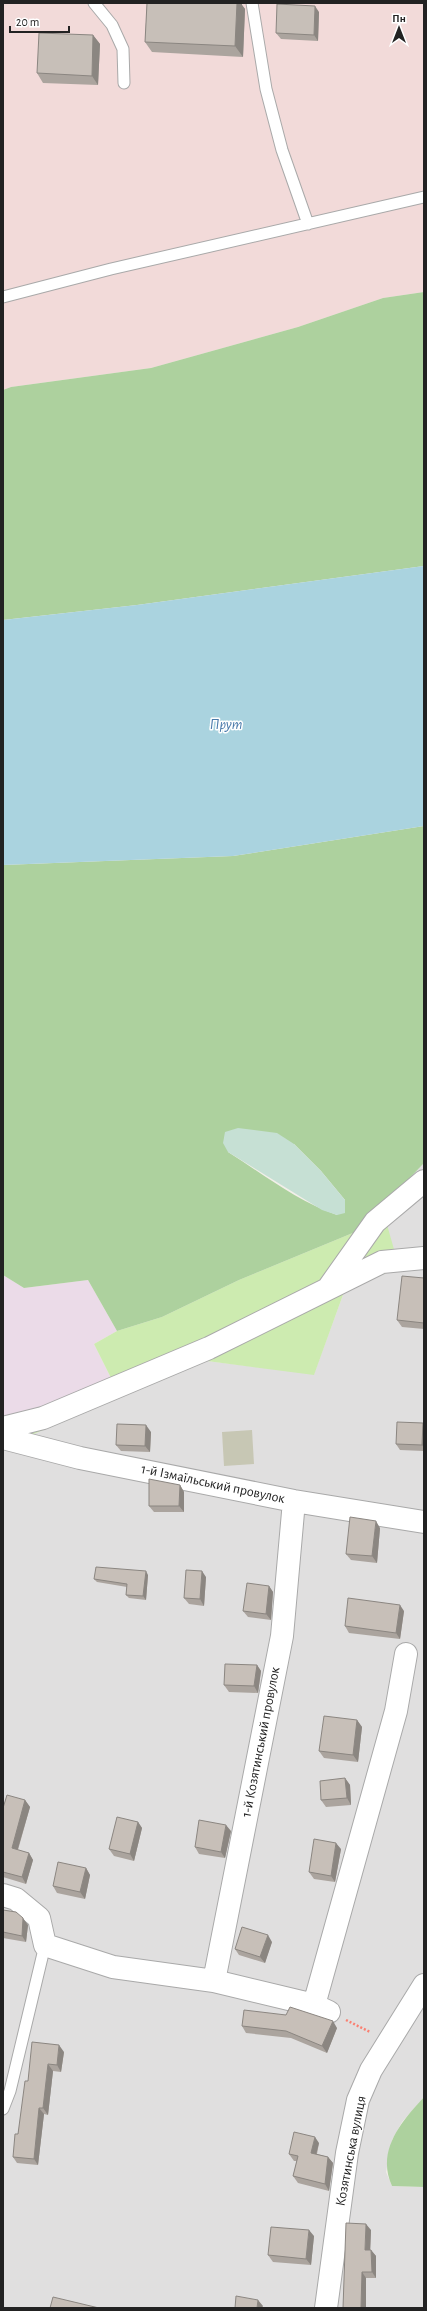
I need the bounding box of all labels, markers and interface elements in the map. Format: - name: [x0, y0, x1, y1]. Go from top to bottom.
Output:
- scale bar: [10, 8, 69, 34]
- north arrow: [379, 8, 419, 48]
- text: Пн: [392, 13, 406, 24]
- text: 20 m: [16, 16, 39, 28]
- water label: Прут: [210, 717, 242, 732]
- street label: 1-й Ізмаїльський провулок: [140, 1462, 287, 1506]
- street label: 1-й Козятинський провулок: [240, 1665, 283, 1818]
- street label: Козятинська вулиця: [333, 2095, 369, 2207]

